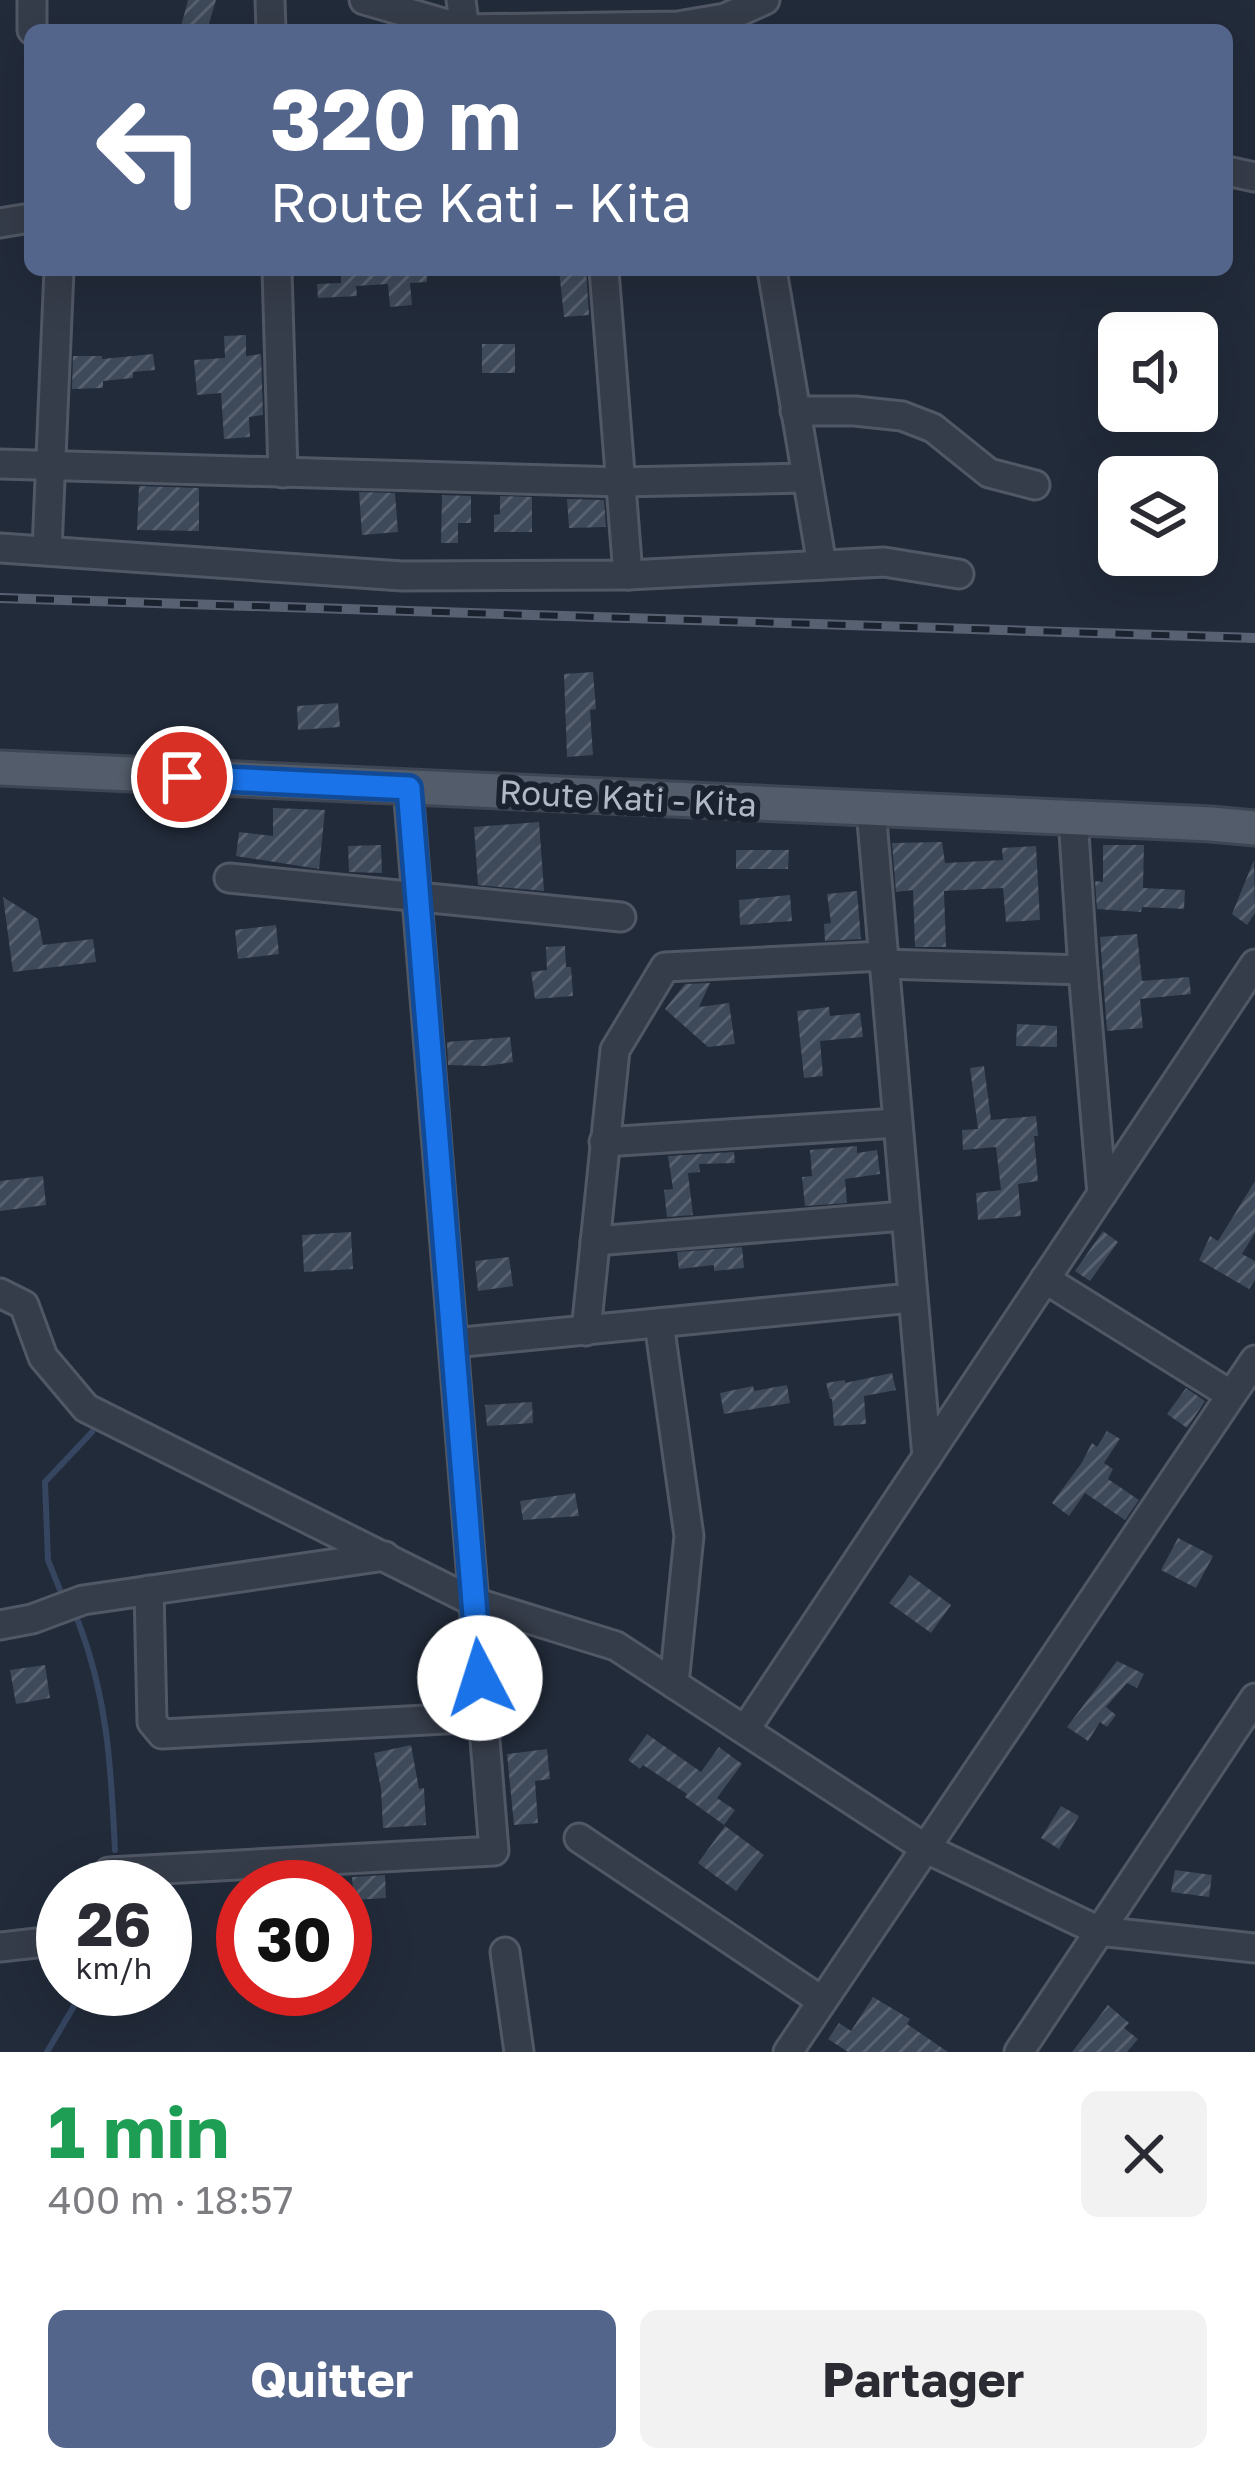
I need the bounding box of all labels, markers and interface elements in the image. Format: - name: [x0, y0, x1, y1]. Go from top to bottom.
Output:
- text: 320 m: [270, 68, 522, 168]
- icon: left: [72, 72, 228, 228]
- text: Route Kati - Kita: [270, 169, 692, 234]
- map controls: [1098, 312, 1218, 576]
- button: sound: [1098, 312, 1218, 432]
- button: layers: [1098, 456, 1218, 576]
- pin: [131, 726, 233, 828]
- icon: arrive: [149, 744, 215, 810]
- street label: Route Kati - Kita: [498, 771, 758, 824]
- position arrow: [417, 1615, 543, 1741]
- speed limit sign: 30: [216, 1860, 372, 2016]
- text: 26: [77, 1887, 151, 1959]
- text: km/h: [76, 1950, 152, 1986]
- text: 1 min: [48, 2087, 229, 2174]
- button: close: [1081, 2091, 1207, 2217]
- text: 400 m · 18:57: [48, 2176, 293, 2223]
- button: Quitter: [48, 2310, 616, 2448]
- button: Partager: [640, 2310, 1207, 2448]

